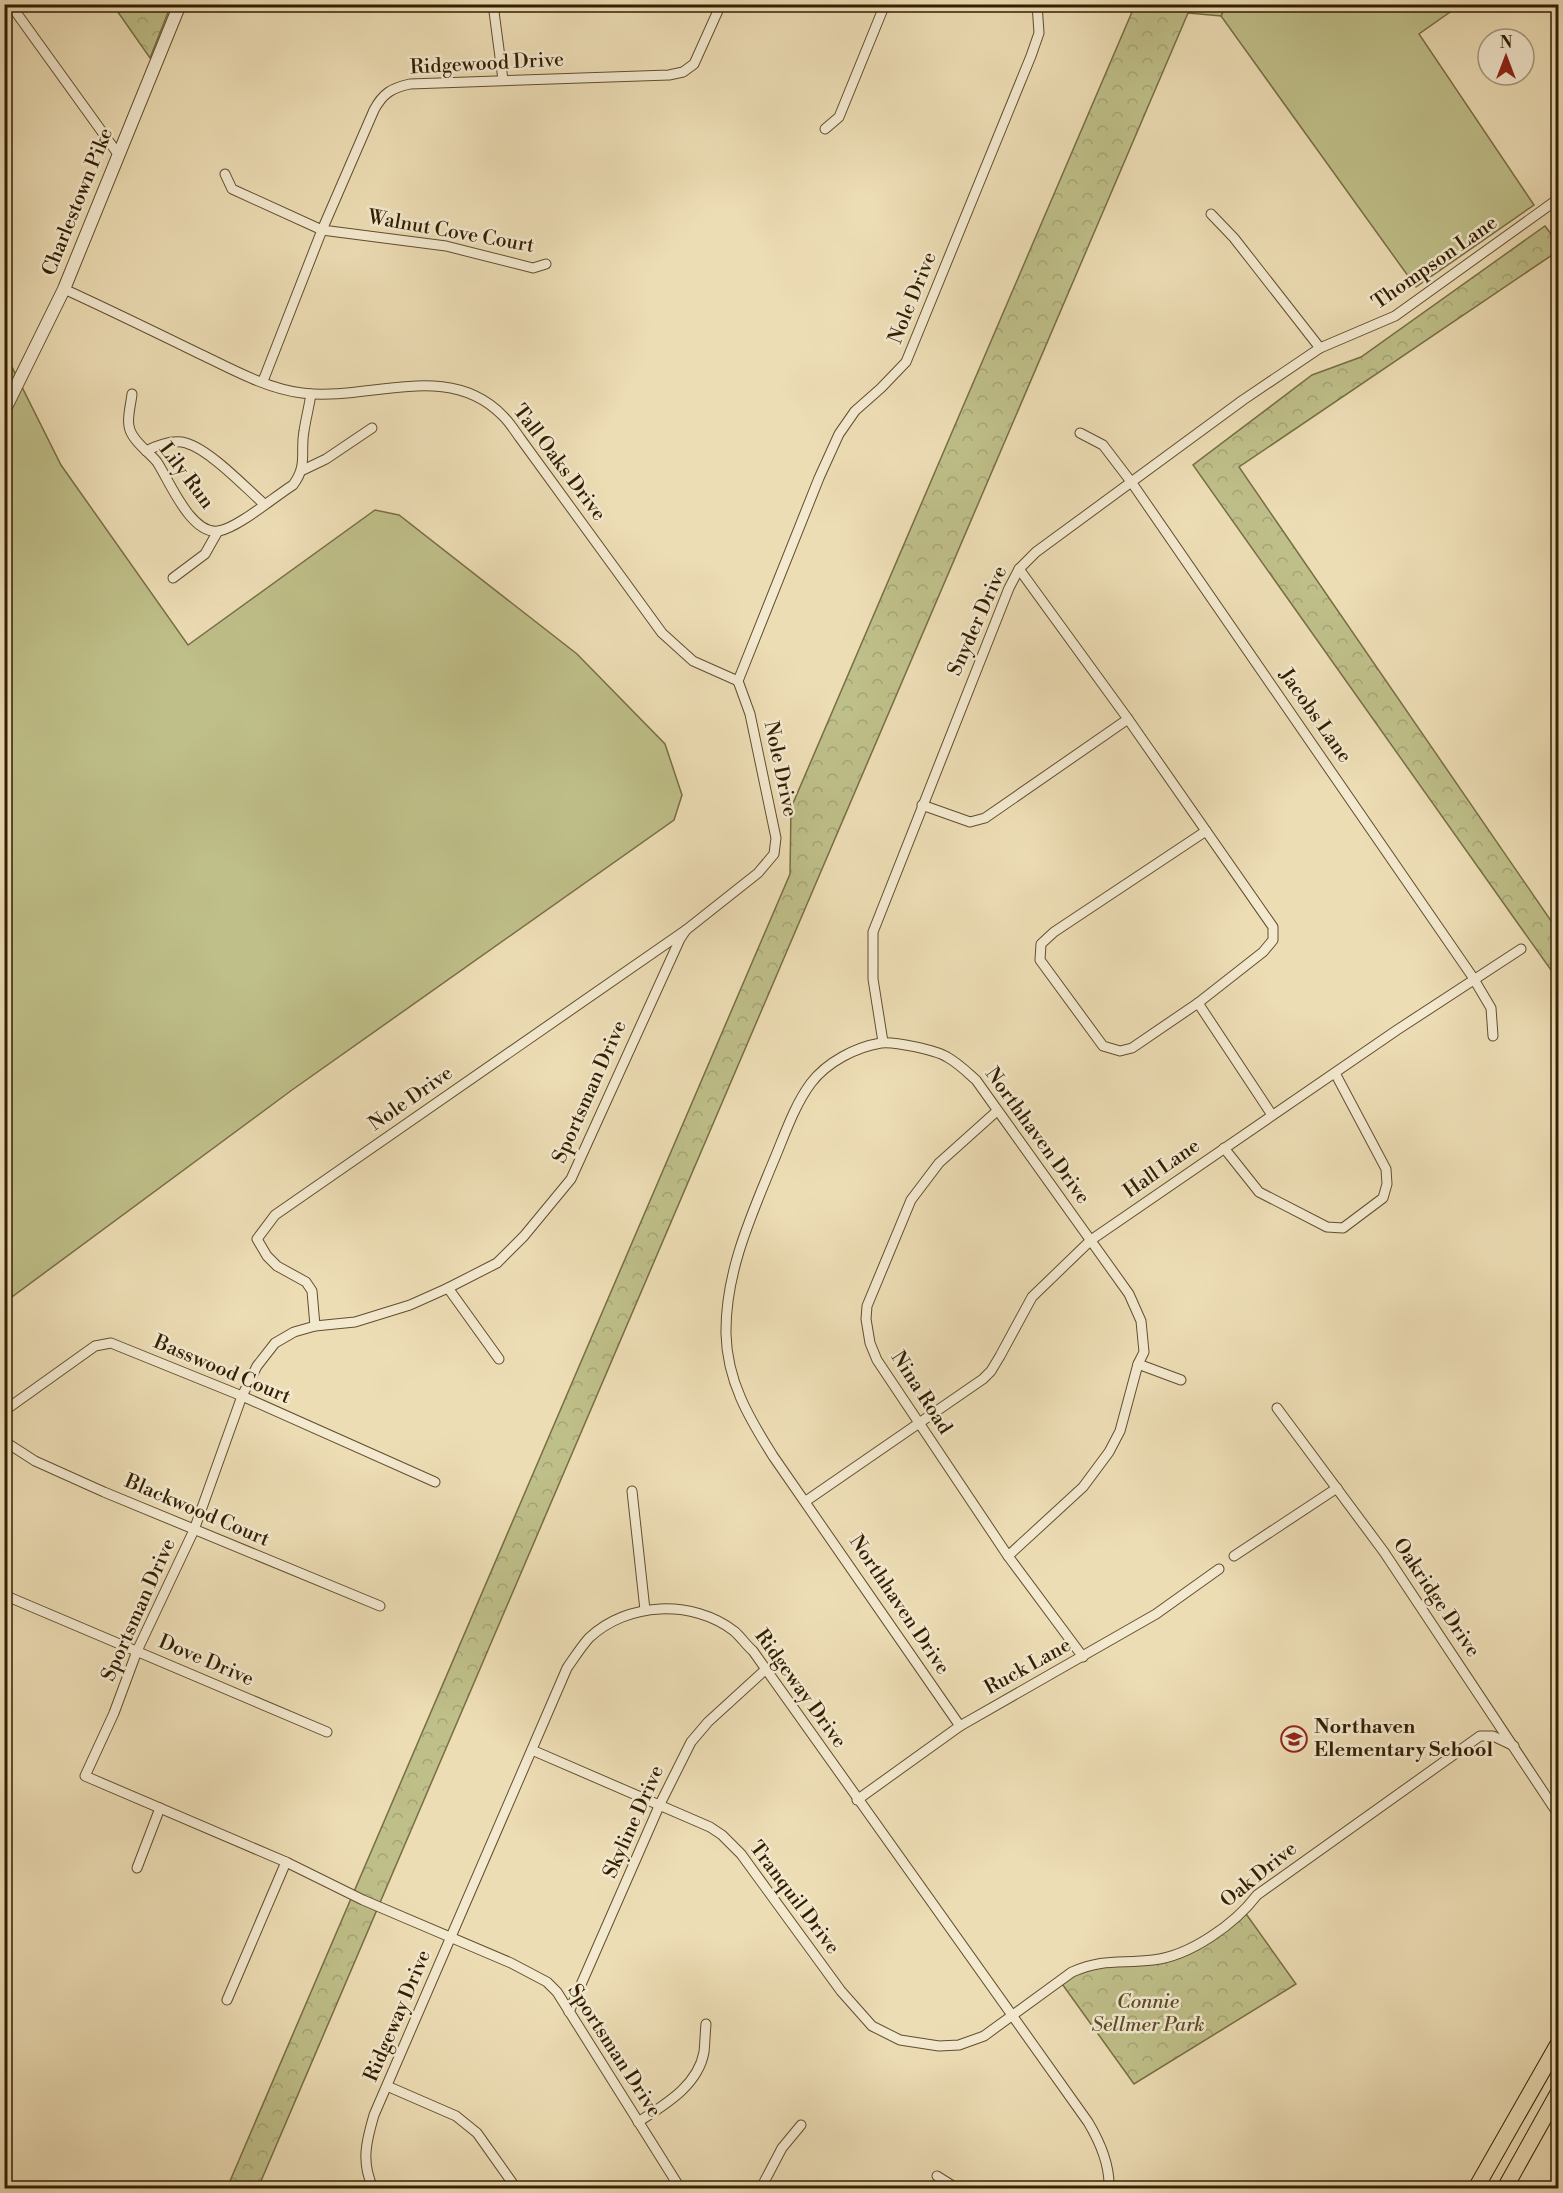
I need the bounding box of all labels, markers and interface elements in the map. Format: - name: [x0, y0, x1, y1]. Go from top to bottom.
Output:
- north arrow: [1476, 27, 1536, 87]
- text: N: [1500, 33, 1513, 53]
- street label: Ridgewood Drive: [409, 47, 565, 81]
- street label: Charlestown Pike: [37, 124, 119, 280]
- street label: Walnut Cove Court: [365, 205, 536, 259]
- street label: Thompson Lane: [1368, 211, 1502, 315]
- street label: Nole Drive: [883, 248, 943, 348]
- street label: Tall Oaks Drive: [507, 400, 611, 526]
- street label: Lily Run: [153, 438, 219, 514]
- street label: Snyder Drive: [943, 562, 1013, 680]
- street label: Jacobs Lane: [1273, 663, 1357, 768]
- street label: Nole Drive: [758, 719, 802, 819]
- street label: Sportsman Drive: [547, 1017, 633, 1167]
- street label: Nole Drive: [364, 1061, 458, 1137]
- street label: Northhaven Drive: [979, 1063, 1095, 1209]
- street label: Hall Lane: [1119, 1134, 1205, 1204]
- street label: Basswood Court: [149, 1330, 294, 1410]
- street label: Nina Road: [885, 1347, 957, 1440]
- street label: Blackwood Court: [120, 1469, 273, 1553]
- street label: Northhaven Drive: [843, 1530, 955, 1680]
- street label: Oakridge Drive: [1387, 1534, 1485, 1662]
- street label: Sportsman Drive: [96, 1535, 182, 1685]
- street label: Ridgeway Drive: [749, 1625, 851, 1753]
- street label: Dove Drive: [155, 1630, 257, 1692]
- street label: Ruck Lane: [980, 1633, 1076, 1701]
- place label: Northaven Elementary School: [1314, 1715, 1493, 1763]
- school or university icon: Northaven Elementary School: [1279, 1724, 1309, 1754]
- street label: Skyline Drive: [598, 1762, 670, 1882]
- street label: Tranquil Drive: [743, 1837, 845, 1959]
- street label: Oak Drive: [1216, 1837, 1302, 1913]
- street label: Ridgeway Drive: [359, 1946, 437, 2086]
- street label: Sportsman Drive: [562, 1980, 666, 2122]
- park label: Connie Sellmer Park: [1092, 1990, 1204, 2038]

